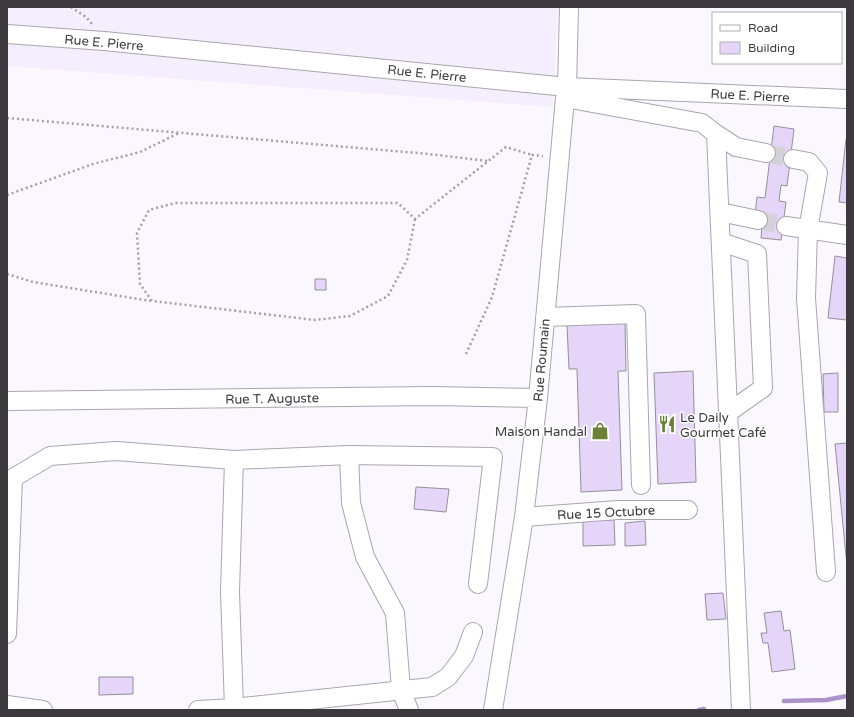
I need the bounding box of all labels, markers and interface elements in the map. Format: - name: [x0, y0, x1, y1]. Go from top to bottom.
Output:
- legend: [712, 12, 842, 64]
- text: Road: [748, 21, 778, 35]
- street label: Rue E. Pierre: [64, 32, 144, 54]
- text: Building: [748, 41, 795, 55]
- street label: Rue E. Pierre: [387, 62, 467, 86]
- street label: Rue E. Pierre: [710, 86, 790, 106]
- street label: Rue Roumain: [530, 318, 554, 402]
- street label: Rue T. Auguste: [225, 390, 319, 408]
- place label: Le Daily Gourmet Café: [680, 410, 766, 441]
- restaurant icon: Le Daily Gourmet Café: [657, 414, 677, 434]
- shop icon: Maison Handal: [590, 421, 610, 441]
- place label: Maison Handal: [495, 424, 587, 440]
- street label: Rue 15 Octubre: [557, 502, 655, 524]

